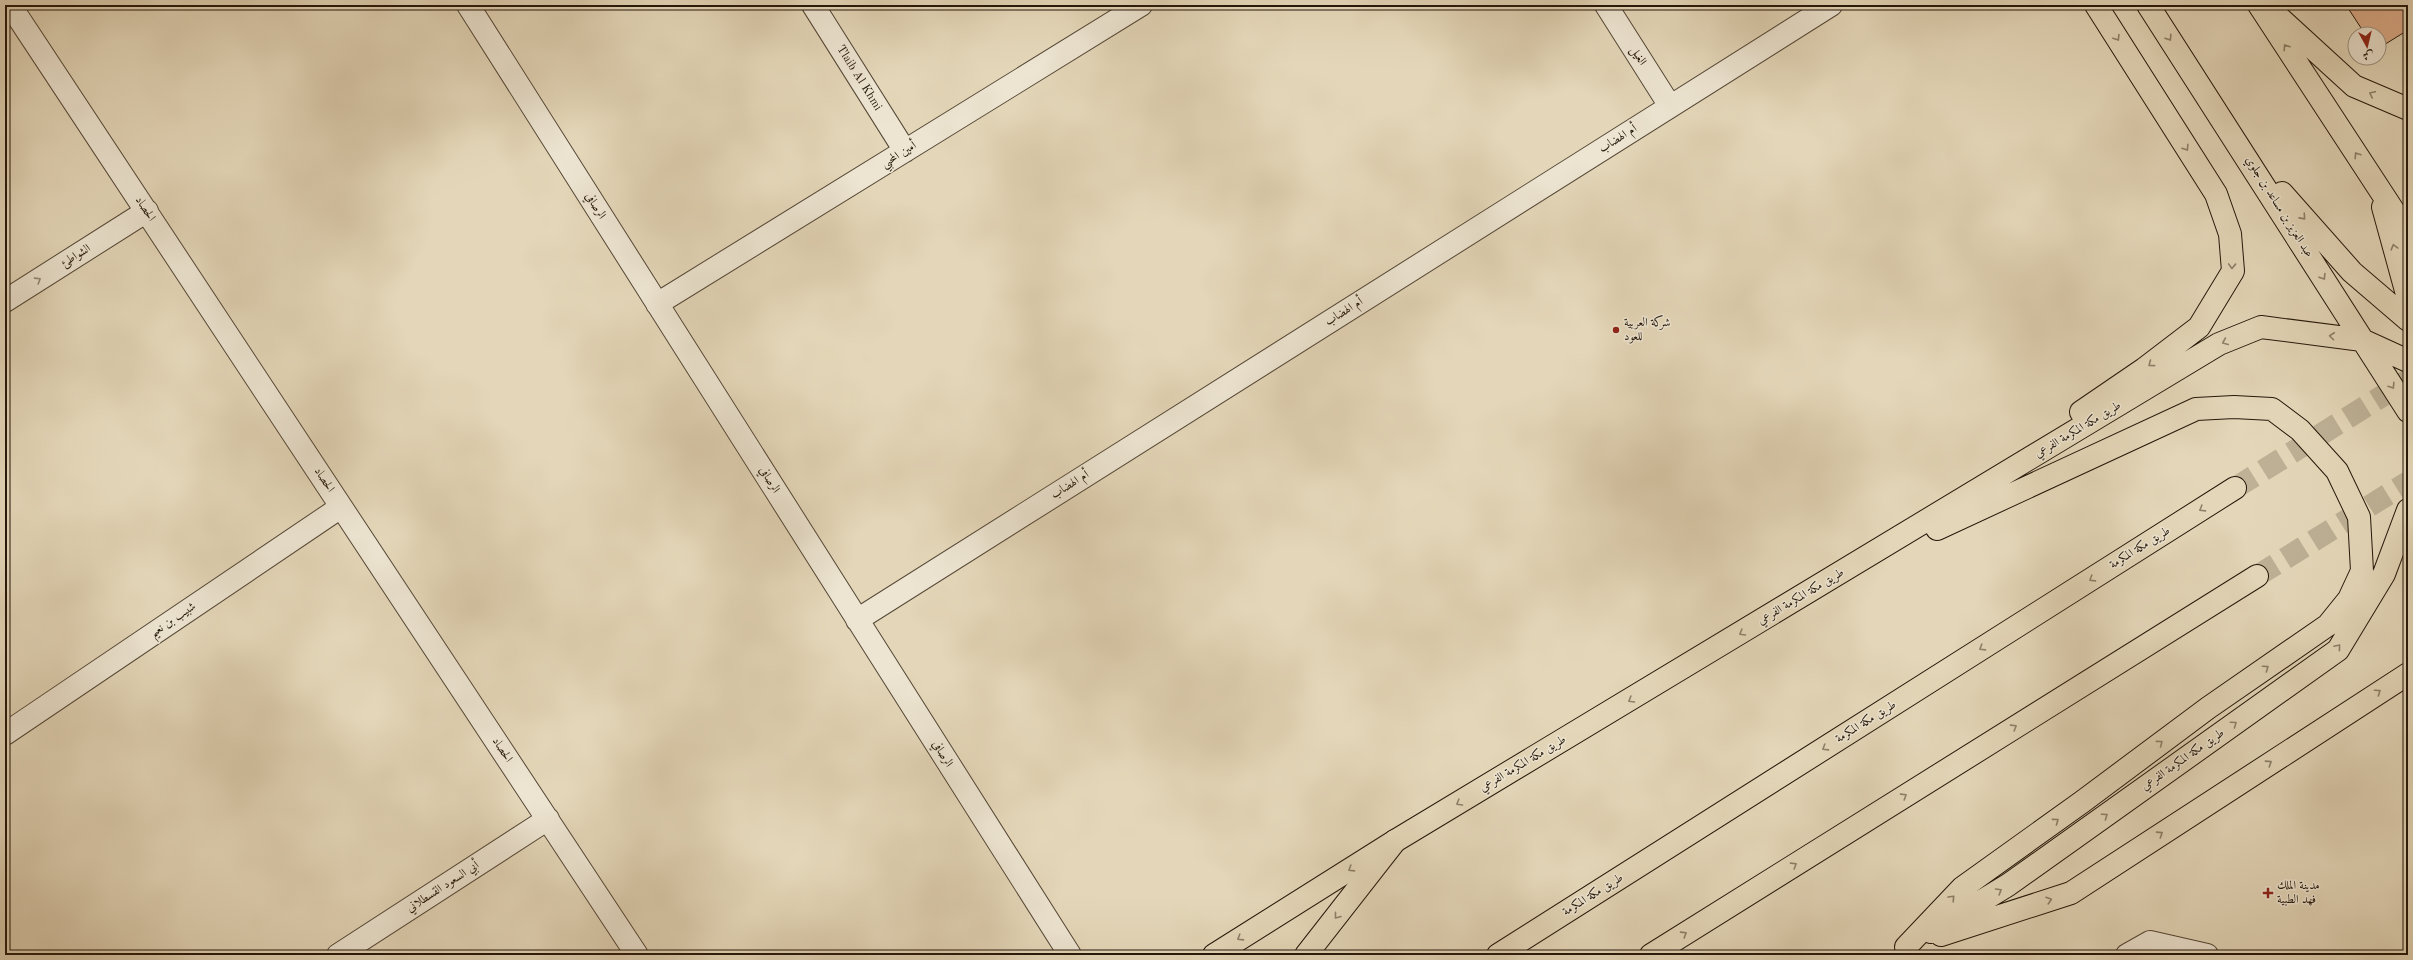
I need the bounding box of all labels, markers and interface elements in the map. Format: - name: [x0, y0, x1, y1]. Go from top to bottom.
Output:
- north arrow: [2347, 26, 2387, 66]
- one-way arrow: [2164, 33, 2171, 40]
- one-way arrow: [2112, 34, 2120, 41]
- street label: Tlaib Al Khmi: [834, 43, 884, 113]
- street label: الغيل: [1626, 44, 1649, 69]
- one-way arrow: [2283, 44, 2291, 51]
- text: ش: [2362, 48, 2374, 61]
- one-way arrow: [2369, 91, 2376, 99]
- street label: أم الهضاب: [1595, 120, 1641, 159]
- street label: أمين المحبي: [878, 137, 921, 175]
- one-way arrow: [2182, 144, 2189, 151]
- one-way arrow: [2355, 153, 2362, 160]
- street label: عبد العزيز بن مساعد بن جلوي: [2240, 154, 2315, 262]
- street label: الرصافي: [580, 190, 609, 223]
- street label: الحصاد: [133, 194, 158, 224]
- one-way arrow: [2299, 212, 2306, 220]
- street label: الشواطئ: [59, 242, 94, 271]
- one-way arrow: [2390, 244, 2399, 251]
- one-way arrow: [2228, 264, 2236, 270]
- one-way arrow: [2318, 273, 2325, 280]
- one-way arrow: [34, 277, 41, 284]
- street label: أم الهضاب: [1321, 293, 1367, 332]
- place label: شركة العربية للعود: [1624, 314, 1670, 344]
- marker: شركة العربية للعود: [1611, 325, 1621, 335]
- one-way arrow: [2329, 332, 2335, 341]
- one-way arrow: [2222, 337, 2230, 345]
- one-way arrow: [2149, 359, 2156, 366]
- one-way arrow: [2388, 382, 2395, 389]
- street label: طريق مكة المكرمة الفرعي: [2032, 399, 2125, 463]
- street label: الرصافي: [754, 464, 783, 497]
- street label: الحصاد: [312, 465, 337, 495]
- street label: أم الهضاب: [1047, 466, 1093, 505]
- one-way arrow: [2199, 504, 2206, 512]
- street label: طريق مكة المكرمة: [2107, 524, 2173, 572]
- street label: طريق مكة المكرمة الفرعي: [1755, 566, 1848, 630]
- one-way arrow: [2089, 574, 2096, 581]
- street label: شبيب بن نعيم: [148, 600, 201, 644]
- one-way arrow: [1739, 628, 1746, 635]
- one-way arrow: [1980, 643, 1987, 650]
- one-way arrow: [2334, 645, 2341, 652]
- one-way arrow: [2262, 665, 2269, 673]
- one-way arrow: [2374, 690, 2381, 697]
- one-way arrow: [1628, 695, 1635, 702]
- street label: طريق مكة المكرمة: [1833, 698, 1899, 746]
- one-way arrow: [2229, 722, 2236, 729]
- one-way arrow: [2010, 725, 2017, 732]
- street label: طريق مكة المكرمة الفرعي: [2139, 726, 2229, 796]
- street label: طريق مكة المكرمة الفرعي: [1477, 733, 1570, 797]
- street label: الحصاد: [490, 735, 515, 765]
- street label: الرصافي: [927, 738, 956, 771]
- one-way arrow: [2156, 741, 2163, 748]
- one-way arrow: [1822, 743, 1829, 750]
- one-way arrow: [2265, 760, 2272, 768]
- one-way arrow: [1900, 794, 1907, 801]
- one-way arrow: [1456, 798, 1463, 805]
- one-way arrow: [2101, 813, 2108, 821]
- one-way arrow: [2051, 819, 2058, 826]
- one-way arrow: [2156, 831, 2163, 839]
- street label: أبي السعود القسطلاني: [403, 857, 483, 917]
- one-way arrow: [1790, 863, 1797, 870]
- one-way arrow: [1348, 864, 1355, 871]
- street label: طريق مكة المكرمة: [1560, 871, 1626, 919]
- place label: مدينة الملك فهد الطبية: [2277, 880, 2320, 906]
- marker: مدينة الملك فهد الطبية: [2262, 887, 2274, 899]
- one-way arrow: [1995, 888, 2002, 895]
- one-way arrow: [1947, 896, 1954, 903]
- one-way arrow: [2045, 896, 2052, 905]
- one-way arrow: [1335, 911, 1342, 918]
- one-way arrow: [1680, 932, 1687, 939]
- one-way arrow: [1238, 934, 1245, 941]

